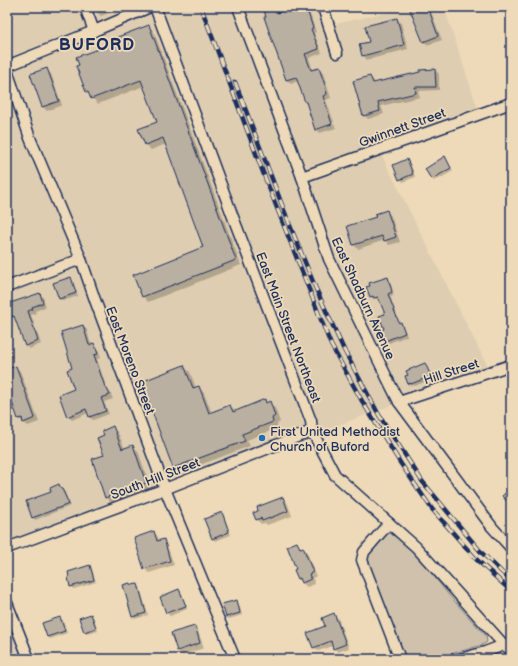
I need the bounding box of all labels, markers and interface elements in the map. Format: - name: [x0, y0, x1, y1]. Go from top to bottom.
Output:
- district label: BUFORD: [59, 35, 135, 55]
- street label: Gwinnett Street: [357, 105, 448, 151]
- street label: East Shadburn Avenue: [328, 235, 399, 362]
- street label: East Main Street Northeast: [252, 250, 324, 405]
- street label: East Moreno Street: [102, 304, 158, 417]
- street label: Hill Street: [422, 355, 481, 388]
- place label: First United Methodist Church of Buford: [270, 424, 400, 455]
- marker: First United Methodist Church of Buford: [257, 433, 267, 443]
- street label: South Hill Street: [108, 455, 202, 503]

